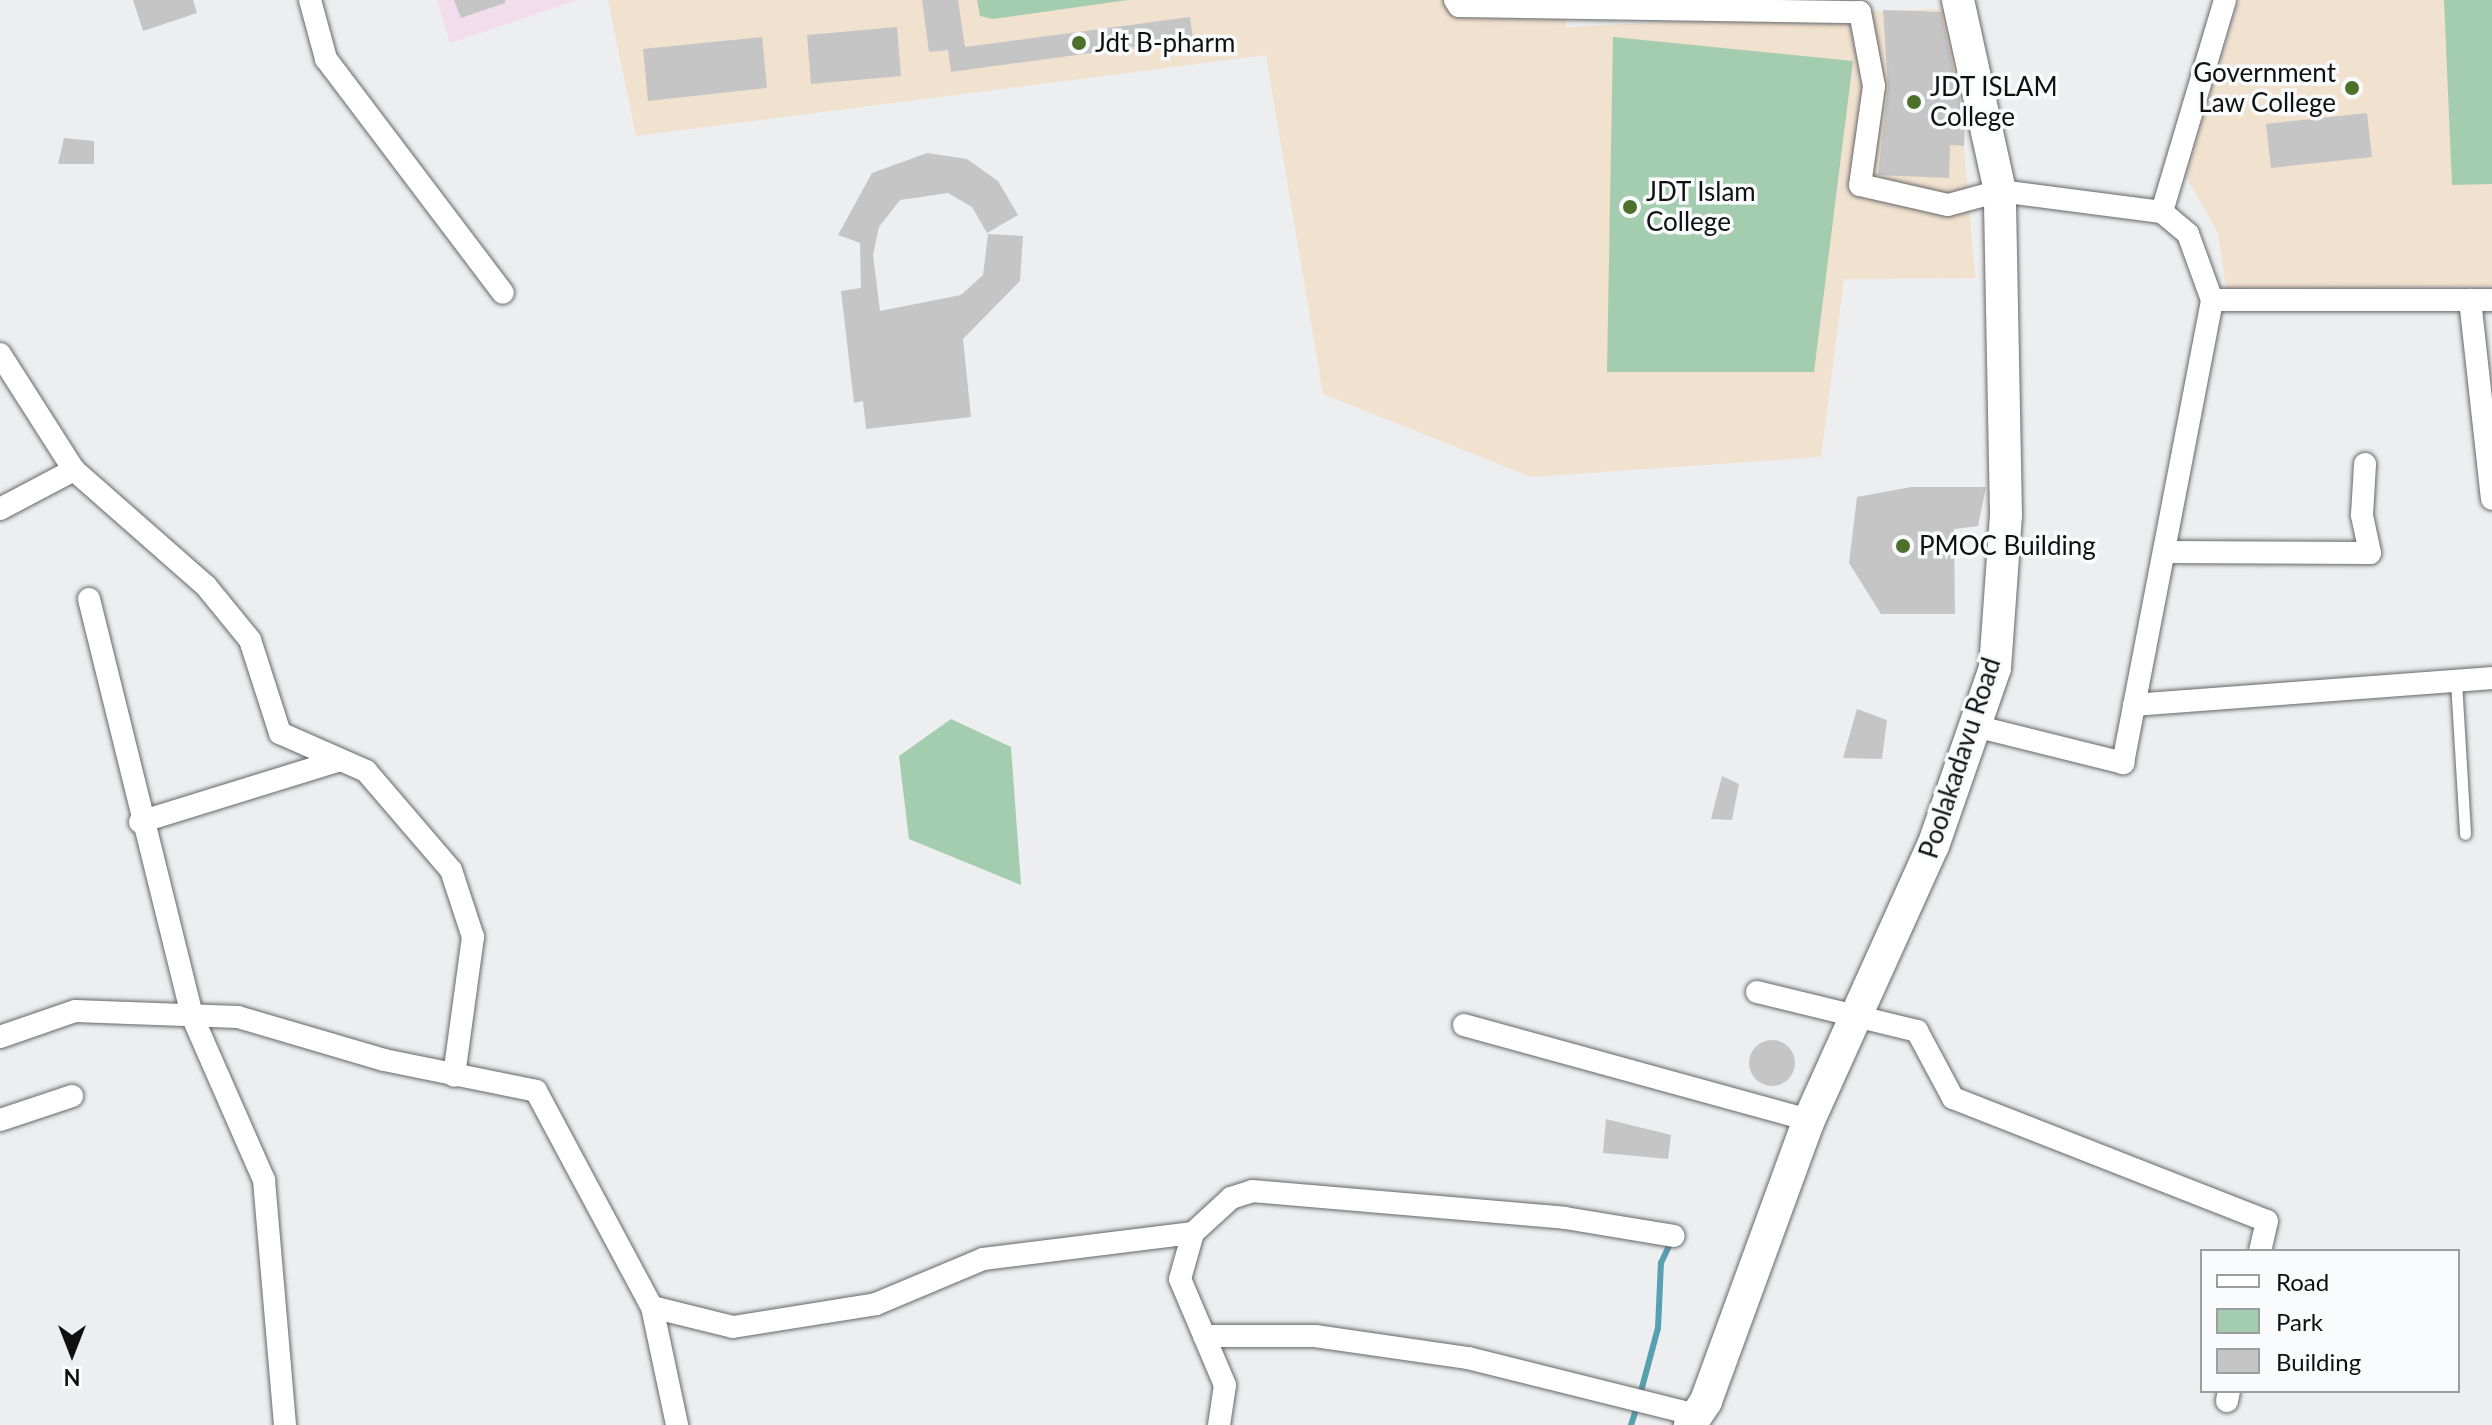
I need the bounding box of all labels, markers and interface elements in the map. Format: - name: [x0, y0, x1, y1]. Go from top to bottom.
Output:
- place label: Jdt B-pharm: [1095, 27, 1235, 59]
- marker: Jdt B-pharm: [1070, 34, 1088, 52]
- place label: Government Law College: [2193, 57, 2336, 118]
- place label: JDT ISLAM College: [1930, 71, 2058, 132]
- marker: Government Law College: [2343, 79, 2361, 97]
- marker: JDT ISLAM College: [1905, 93, 1923, 111]
- place label: JDT Islam College: [1646, 176, 1756, 238]
- marker: JDT Islam College: [1621, 198, 1639, 216]
- place label: PMOC Building: [1919, 530, 2096, 562]
- marker: PMOC Building: [1894, 537, 1912, 555]
- street label: Poolakadavu Road: [1913, 654, 2007, 862]
- legend: [2200, 1249, 2460, 1393]
- text: Road: [2276, 1267, 2329, 1296]
- text: Park: [2276, 1307, 2323, 1336]
- north arrow: [32, 1313, 112, 1393]
- text: Building: [2276, 1347, 2361, 1376]
- text: N: [64, 1364, 80, 1391]

